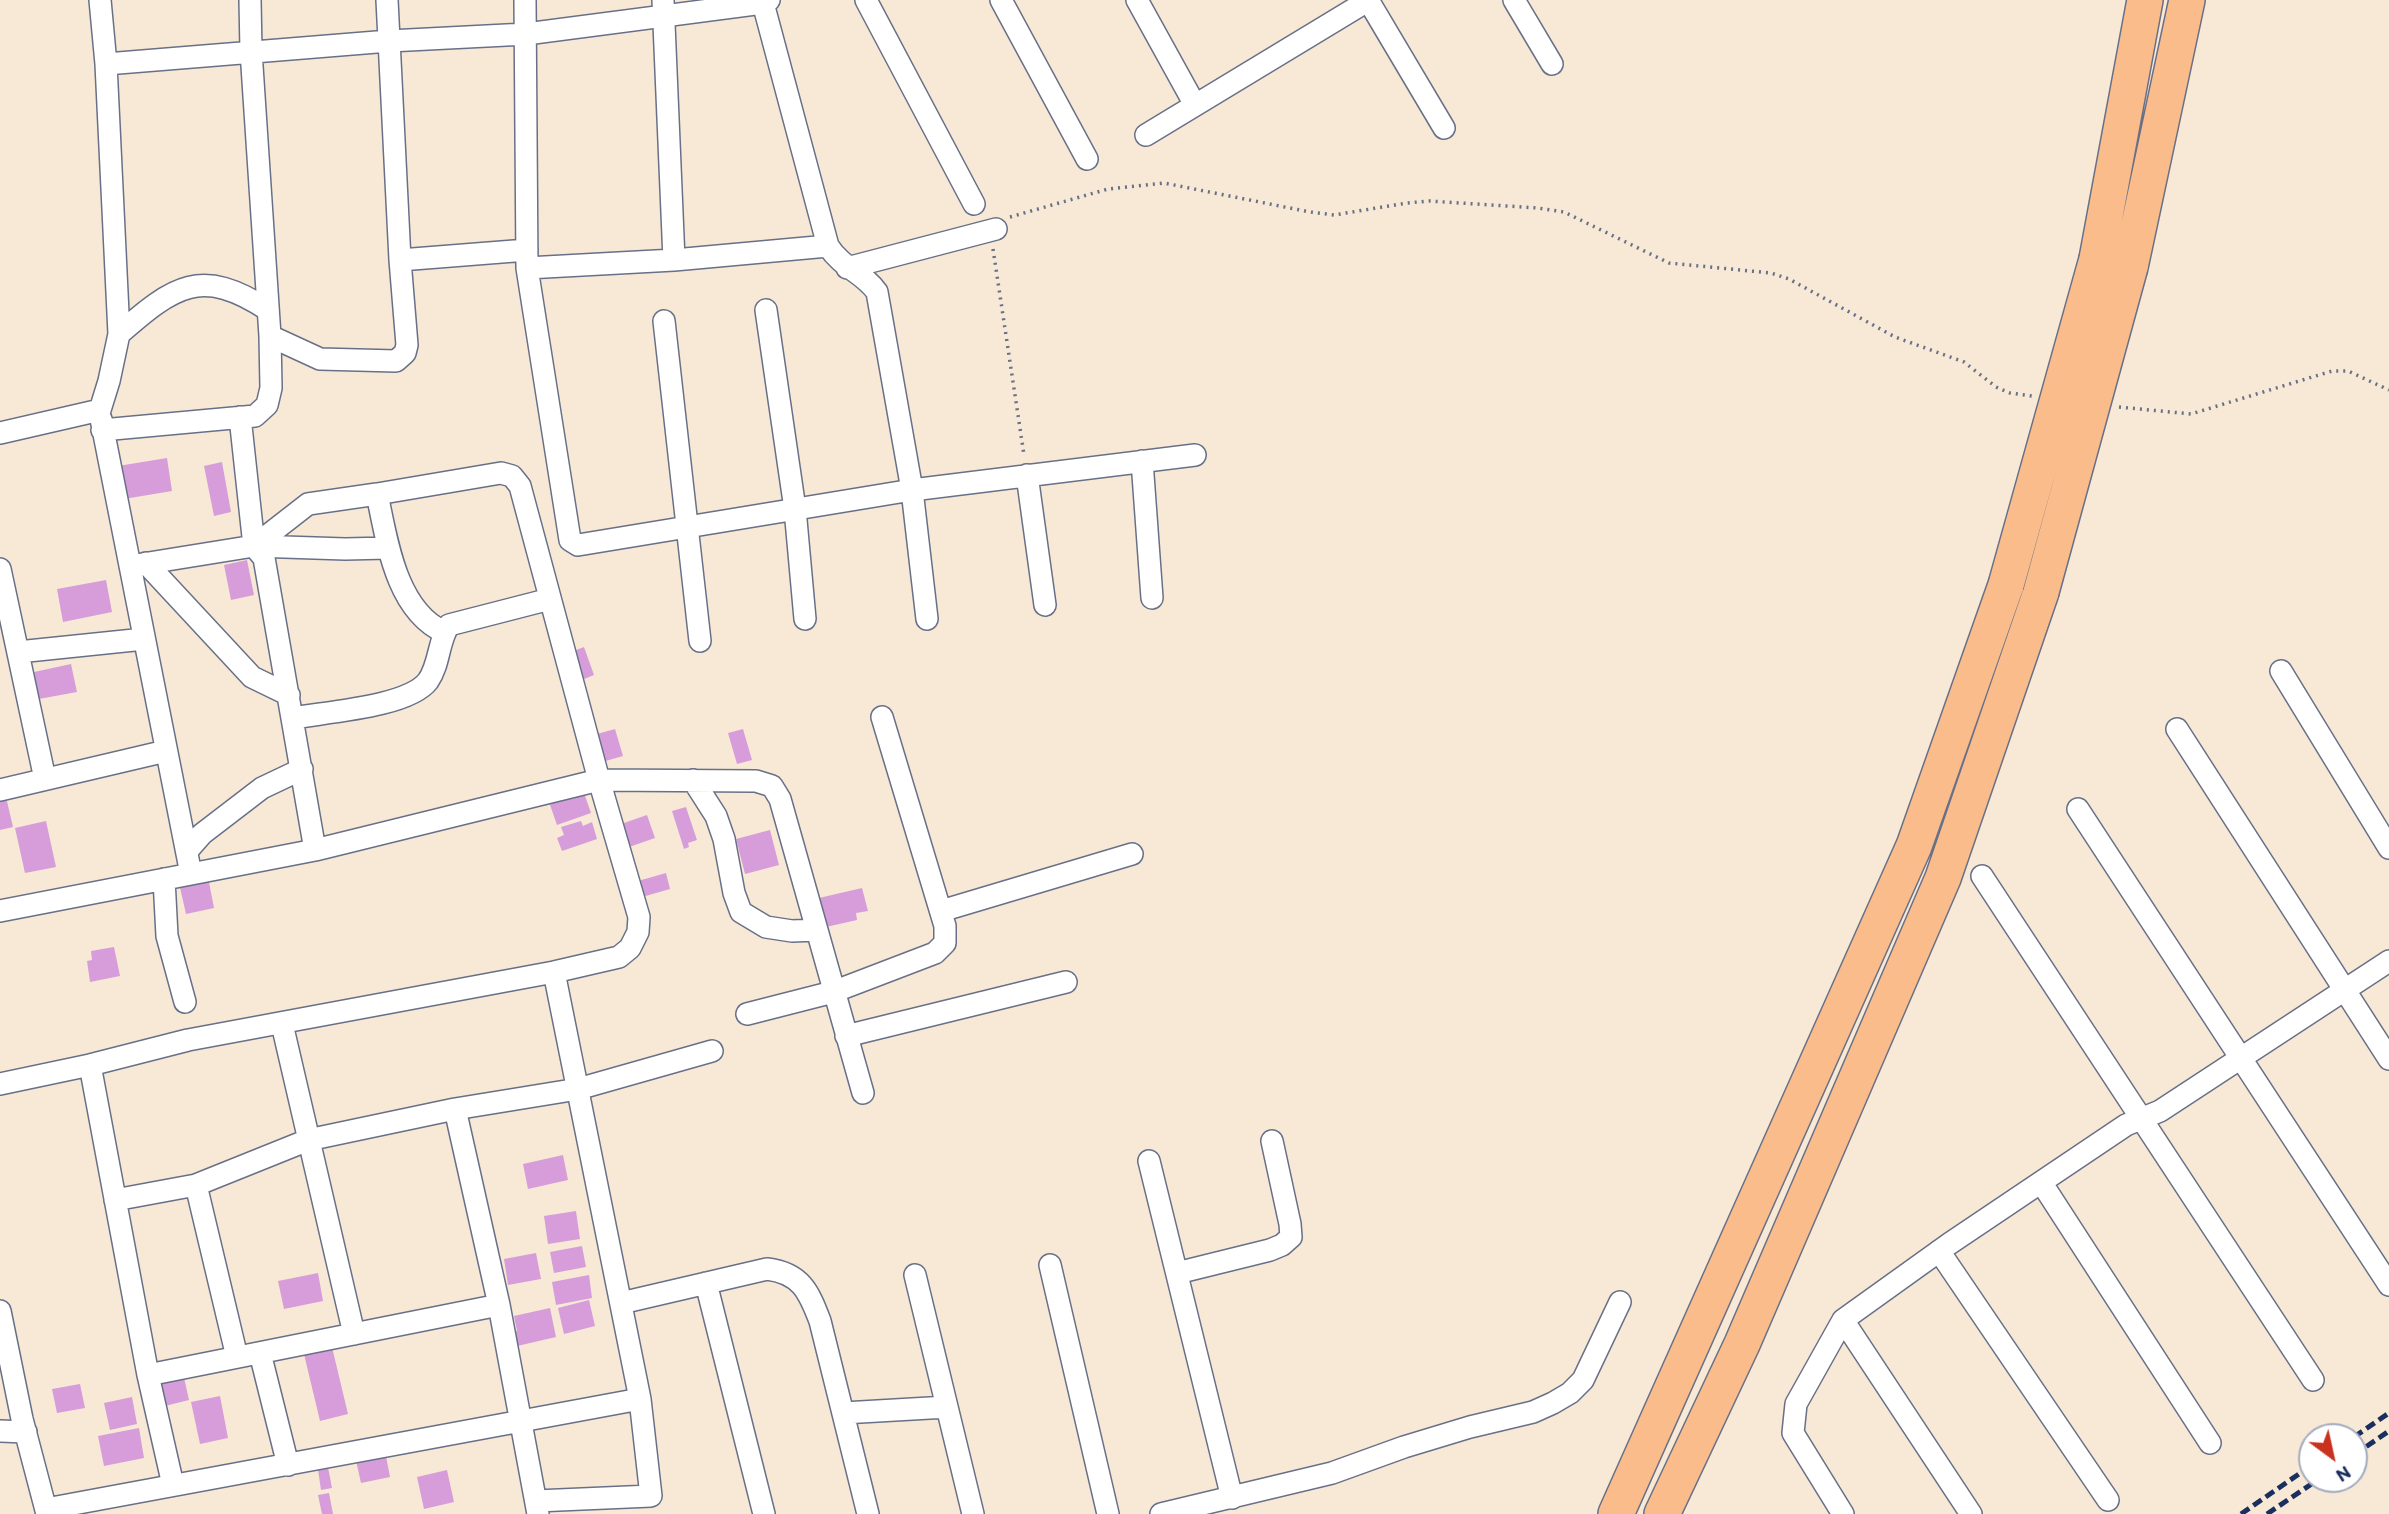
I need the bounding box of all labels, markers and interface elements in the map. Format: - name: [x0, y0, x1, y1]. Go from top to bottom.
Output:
- north arrow: [2298, 1423, 2368, 1493]
- text: N: [2332, 1461, 2355, 1487]

